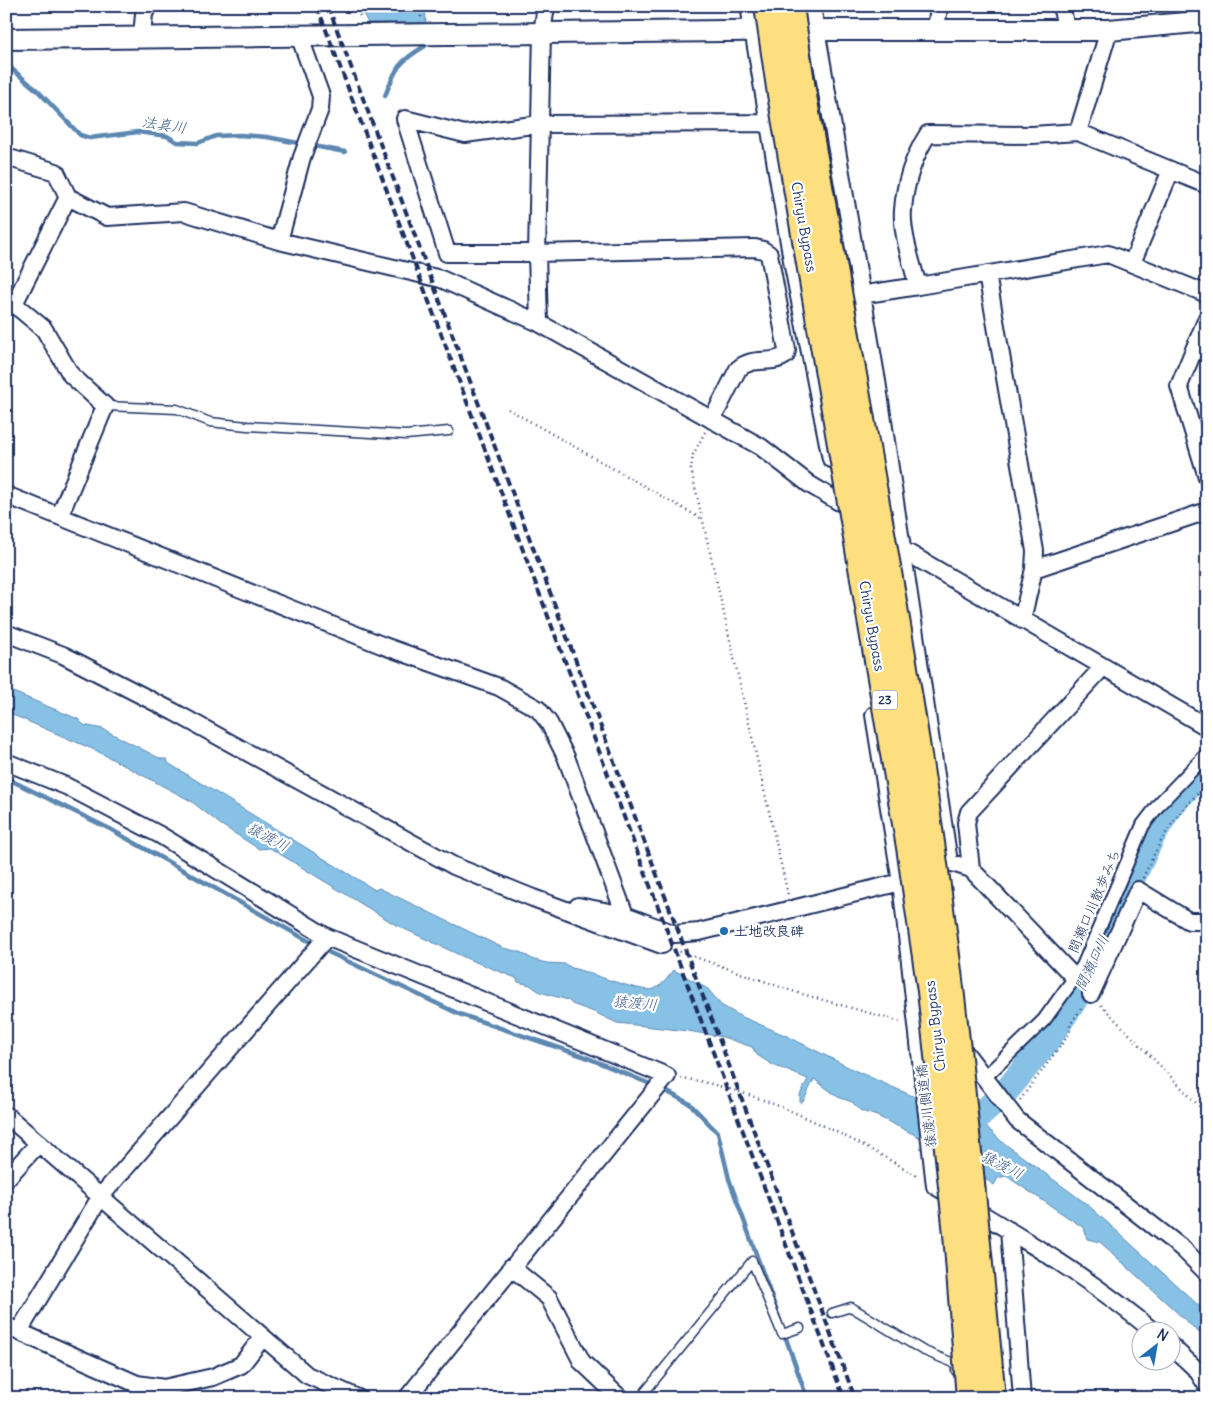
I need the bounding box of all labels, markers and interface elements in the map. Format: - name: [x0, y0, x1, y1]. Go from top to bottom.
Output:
- water label: 法真川: [140, 112, 188, 137]
- street label: Chiryu Bypass: [787, 180, 821, 274]
- street label: Chiryu Bypass: [855, 579, 889, 673]
- road number: 23: [872, 690, 898, 710]
- water label: 猿渡川: [244, 818, 293, 856]
- street label: 間瀬口川散歩みち: [1064, 846, 1124, 956]
- place label: 土地改良碑: [734, 922, 804, 940]
- marker: 土地改良碑: [718, 925, 730, 937]
- water label: 間瀬口川: [1070, 932, 1113, 994]
- street label: Chiryu Bypass: [920, 980, 950, 1072]
- water label: 猿渡川: [612, 991, 658, 1014]
- street label: 猿渡川側道橋: [912, 1063, 940, 1149]
- water label: 猿渡川: [978, 1146, 1027, 1183]
- north arrow: [1130, 1322, 1180, 1372]
- text: N: [1154, 1325, 1171, 1345]

